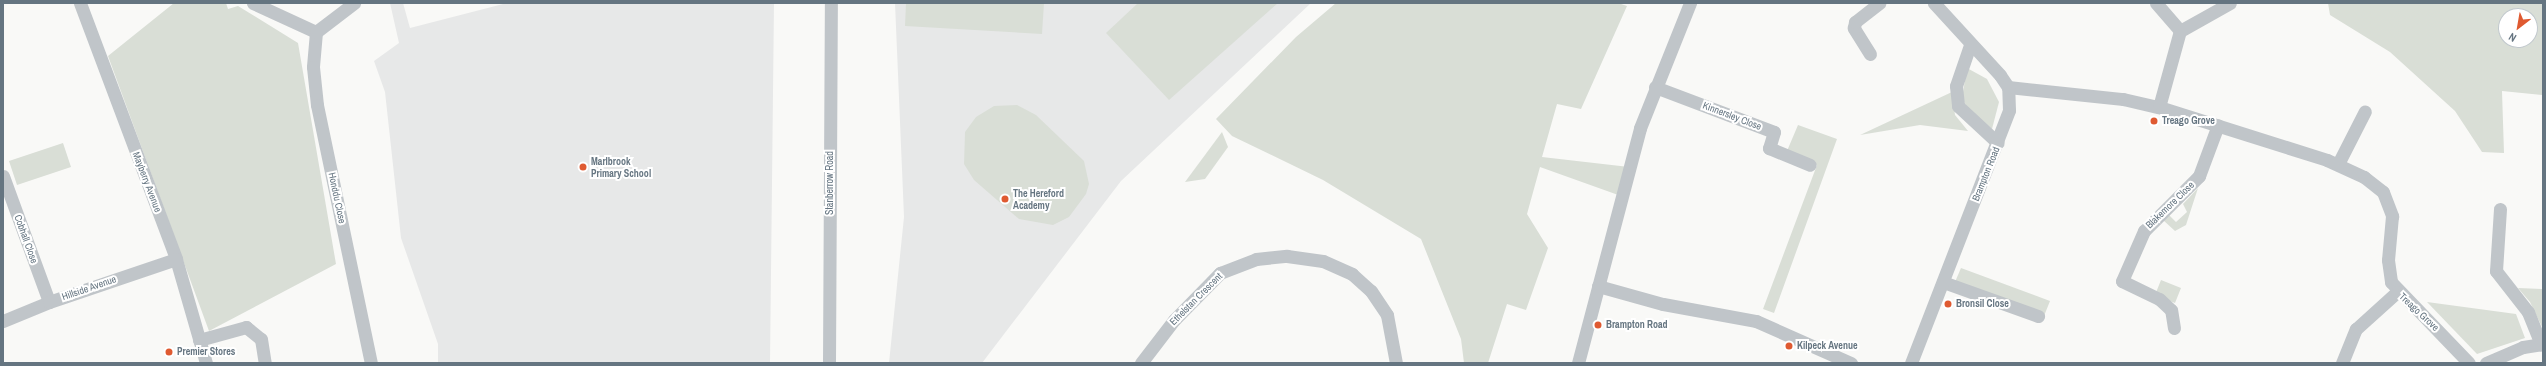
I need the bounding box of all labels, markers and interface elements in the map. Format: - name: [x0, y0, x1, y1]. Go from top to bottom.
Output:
- north arrow: [2498, 8, 2538, 48]
- text: N: [2506, 30, 2519, 45]
- street label: Kinnersley Close: [1701, 99, 1763, 133]
- place label: Treago Grove: [2162, 115, 2215, 127]
- marker: Treago Grove: [2149, 116, 2159, 126]
- street label: Brampton Road: [1970, 145, 2002, 203]
- street label: Mayberry Avenue: [130, 150, 164, 214]
- street label: Stanberrow Road: [824, 151, 836, 215]
- place label: Marlbrook Primary School: [591, 155, 651, 178]
- marker: Marlbrook Primary School: [578, 162, 588, 172]
- street label: Honddu Close: [326, 171, 348, 225]
- street label: Blakemore Close: [2143, 179, 2197, 231]
- place label: The Hereford Academy: [1013, 187, 1064, 210]
- marker: The Hereford Academy: [1000, 194, 1010, 204]
- street label: Cobhall Close: [12, 213, 40, 265]
- street label: Ethelstan Crescent: [1167, 270, 1225, 328]
- street label: Hillside Avenue: [60, 273, 118, 303]
- street label: Treago Grove: [2397, 290, 2441, 334]
- place label: Bronsil Close: [1956, 298, 2009, 310]
- marker: Bronsil Close: [1943, 299, 1953, 309]
- place label: Brampton Road: [1606, 319, 1667, 331]
- marker: Brampton Road: [1593, 320, 1603, 330]
- place label: Kilpeck Avenue: [1797, 340, 1858, 352]
- marker: Kilpeck Avenue: [1784, 341, 1794, 351]
- place label: Premier Stores: [177, 346, 235, 358]
- marker: Premier Stores: [164, 347, 174, 357]

